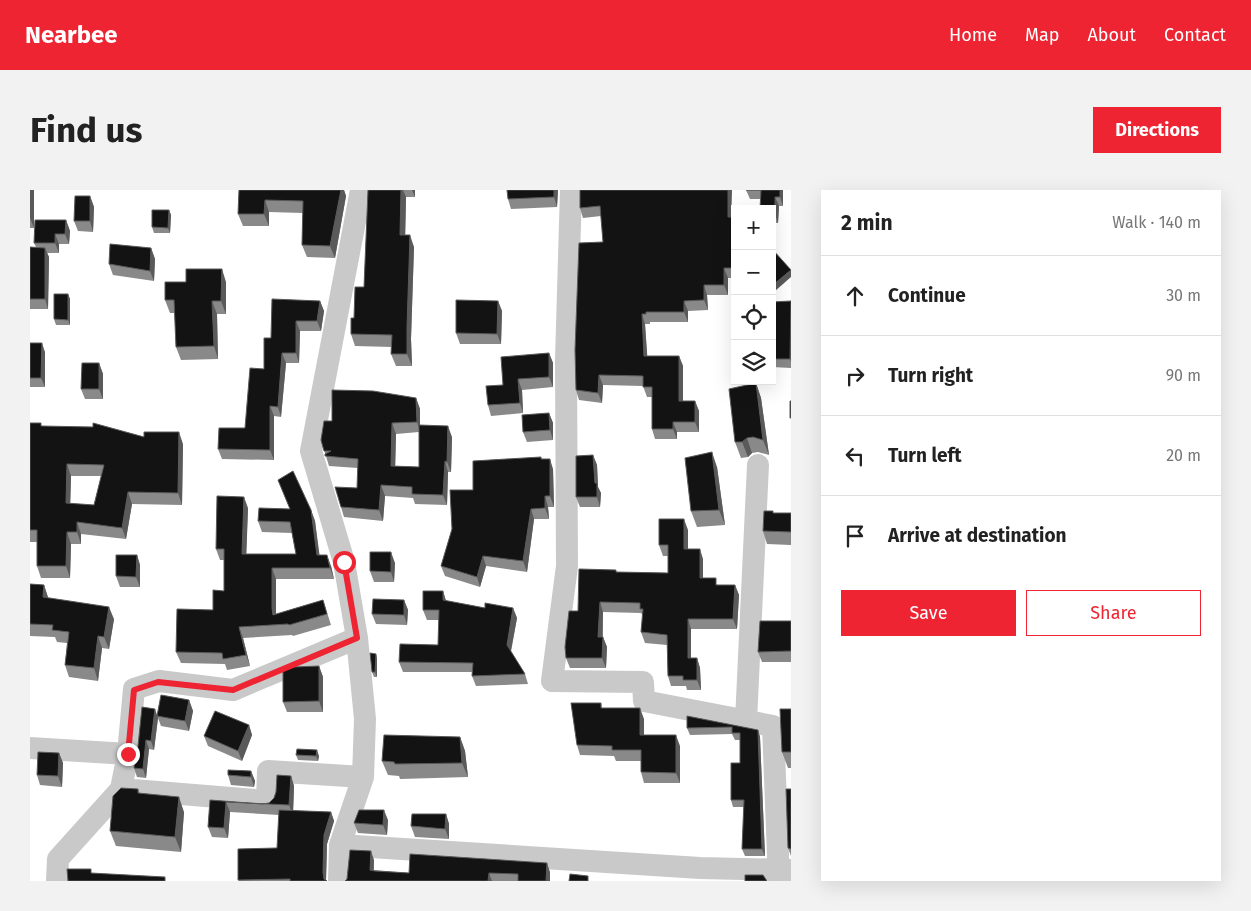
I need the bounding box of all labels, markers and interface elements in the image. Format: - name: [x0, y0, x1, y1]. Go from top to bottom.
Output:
- text: Nearbee: [25, 21, 118, 49]
- text: Home: [949, 24, 997, 46]
- text: Map: [1025, 24, 1059, 46]
- text: About: [1087, 24, 1136, 46]
- text: Contact: [1164, 24, 1226, 46]
- button: Directions: [1093, 107, 1221, 153]
- text: Find us: [30, 109, 142, 151]
- map controls: [731, 205, 776, 385]
- button: +: [731, 205, 776, 250]
- text: 2 min: [841, 210, 893, 236]
- text: Walk · 140 m: [1112, 213, 1201, 232]
- button: −: [731, 250, 776, 295]
- icon: ahead: [841, 282, 869, 310]
- text: Continue: [888, 284, 966, 307]
- text: 30 m: [1166, 286, 1201, 305]
- button: locate: [731, 295, 776, 340]
- button: layers: [731, 340, 776, 385]
- icon: right: [841, 362, 869, 390]
- text: Turn right: [888, 364, 973, 387]
- text: 90 m: [1166, 366, 1201, 385]
- icon: left: [841, 442, 869, 470]
- text: Turn left: [888, 444, 962, 467]
- text: 20 m: [1166, 446, 1201, 465]
- icon: arrive: [841, 522, 869, 550]
- text: Arrive at destination: [888, 524, 1067, 547]
- route start: [333, 551, 356, 574]
- button: Save: [841, 590, 1016, 636]
- button: Share: [1026, 590, 1201, 636]
- route end: [117, 743, 140, 766]

